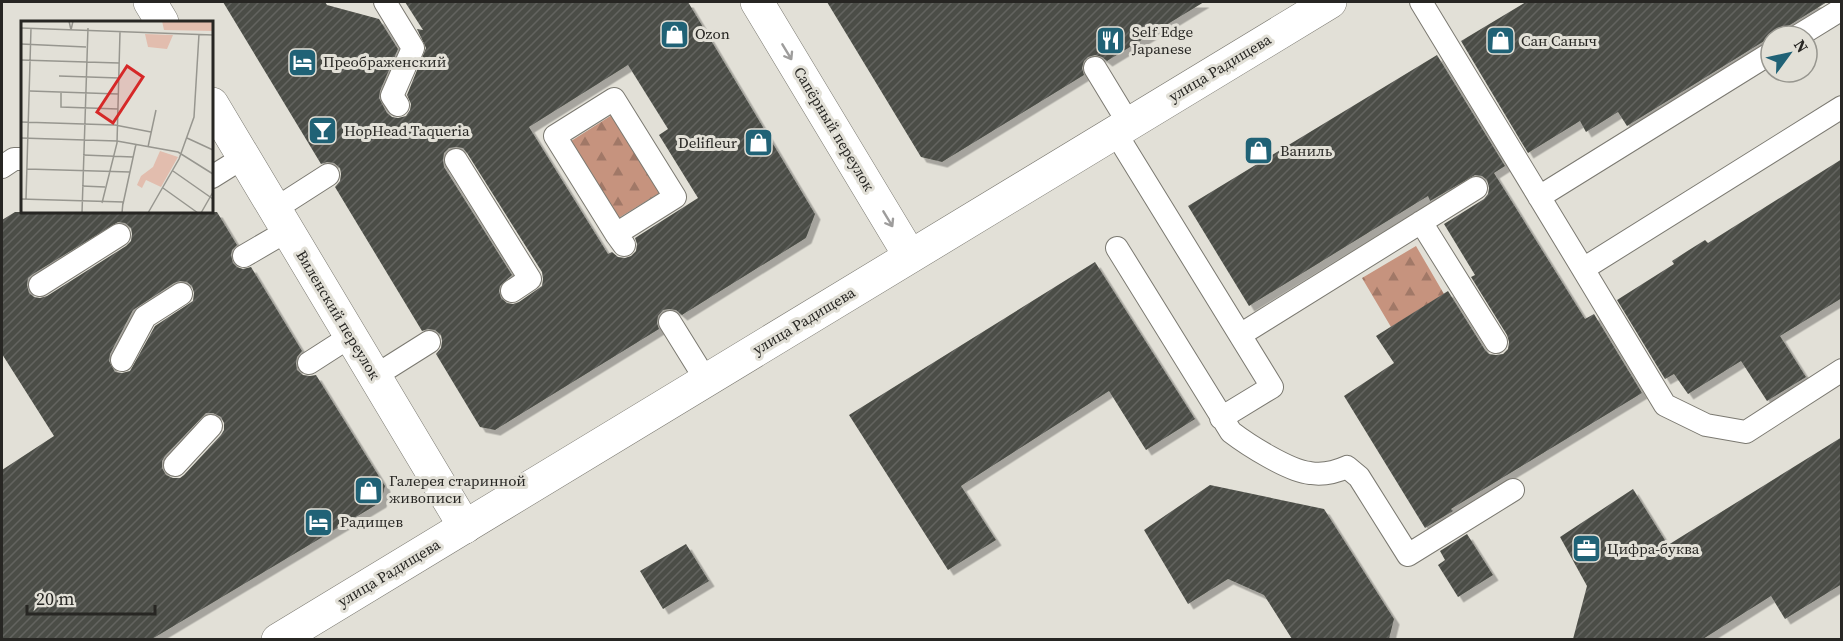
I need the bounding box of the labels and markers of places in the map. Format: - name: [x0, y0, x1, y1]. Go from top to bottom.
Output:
- shop icon: Ozon: [658, 18, 690, 50]
- place label: Self Edge Japanese: [1131, 21, 1193, 59]
- place label: Ozon: [695, 23, 730, 44]
- restaurant icon: Self Edge Japanese: [1095, 25, 1127, 57]
- shop icon: Сан Саныч: [1484, 25, 1516, 57]
- place label: Сан Саныч: [1521, 30, 1597, 51]
- hotel icon: Преображенский: [286, 46, 318, 78]
- place label: Преображенский: [323, 51, 447, 72]
- bar icon: HopHead Taqueria: [307, 115, 339, 147]
- place label: HopHead Taqueria: [344, 120, 470, 141]
- shop icon: Delifleur: [742, 127, 774, 159]
- place label: Delifleur: [678, 132, 738, 153]
- shop icon: Ваниль: [1243, 135, 1275, 167]
- place label: Ваниль: [1280, 140, 1333, 161]
- place label: Галерея старинной живописи: [389, 470, 526, 508]
- shop icon: Галерея старинной живописи: [352, 474, 384, 506]
- hotel icon: Радищев: [303, 506, 335, 538]
- place label: Радищев: [340, 511, 403, 532]
- office icon: Цифра-буква: [1570, 533, 1602, 565]
- place label: Цифра-буква: [1607, 538, 1700, 559]

